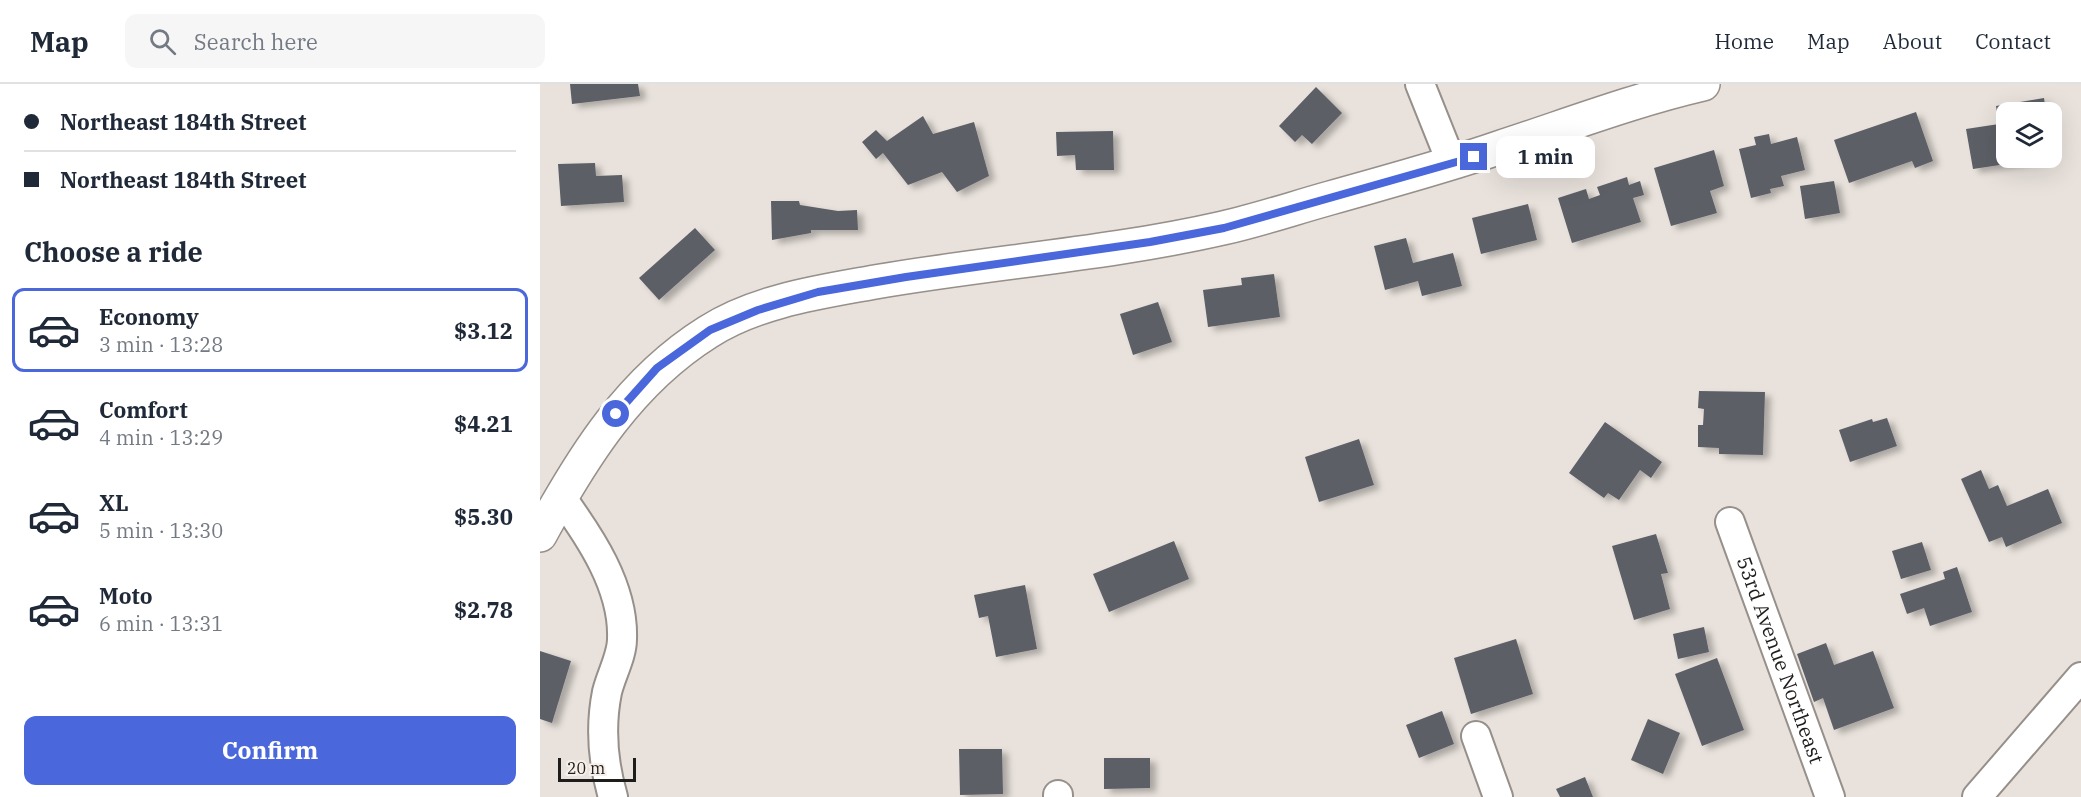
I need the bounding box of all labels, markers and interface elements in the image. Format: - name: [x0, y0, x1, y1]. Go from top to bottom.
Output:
- search box: [125, 14, 545, 68]
- text: Map: [30, 23, 89, 60]
- icon: search: [146, 25, 179, 58]
- text: Search here: [194, 27, 318, 56]
- text: Home: [1714, 27, 1774, 55]
- text: Map: [1807, 27, 1850, 55]
- text: About: [1883, 27, 1942, 55]
- text: Contact: [1975, 27, 2051, 55]
- map controls: [1996, 102, 2062, 168]
- button: layers: [1996, 102, 2062, 168]
- text: Northeast 184th Street: [60, 107, 306, 136]
- callout: 1 min: [1495, 136, 1594, 178]
- route end: [1460, 143, 1487, 170]
- text: 1 min: [1518, 143, 1574, 170]
- text: Northeast 184th Street: [60, 165, 306, 194]
- text: Choose a ride: [24, 234, 203, 269]
- text: Economy: [99, 302, 199, 331]
- icon: car: [27, 303, 81, 357]
- text: $3.12: [454, 316, 513, 345]
- text: 3 min · 13:28: [99, 331, 223, 358]
- text: Comfort: [99, 395, 188, 424]
- icon: car: [27, 396, 81, 450]
- route start: [602, 400, 629, 427]
- text: $4.21: [454, 409, 513, 438]
- text: 4 min · 13:29: [99, 424, 223, 451]
- text: XL: [99, 488, 129, 517]
- icon: car: [27, 489, 81, 543]
- text: $5.30: [454, 502, 513, 531]
- text: 5 min · 13:30: [99, 517, 223, 544]
- street label: 53rd Avenue Northeast: [1731, 553, 1831, 767]
- text: Moto: [99, 581, 153, 610]
- icon: car: [27, 582, 81, 636]
- text: $2.78: [454, 595, 513, 624]
- text: 6 min · 13:31: [99, 610, 223, 637]
- button: Confirm: [24, 716, 516, 785]
- scale bar: [558, 755, 636, 782]
- text: 20 m: [567, 758, 605, 778]

